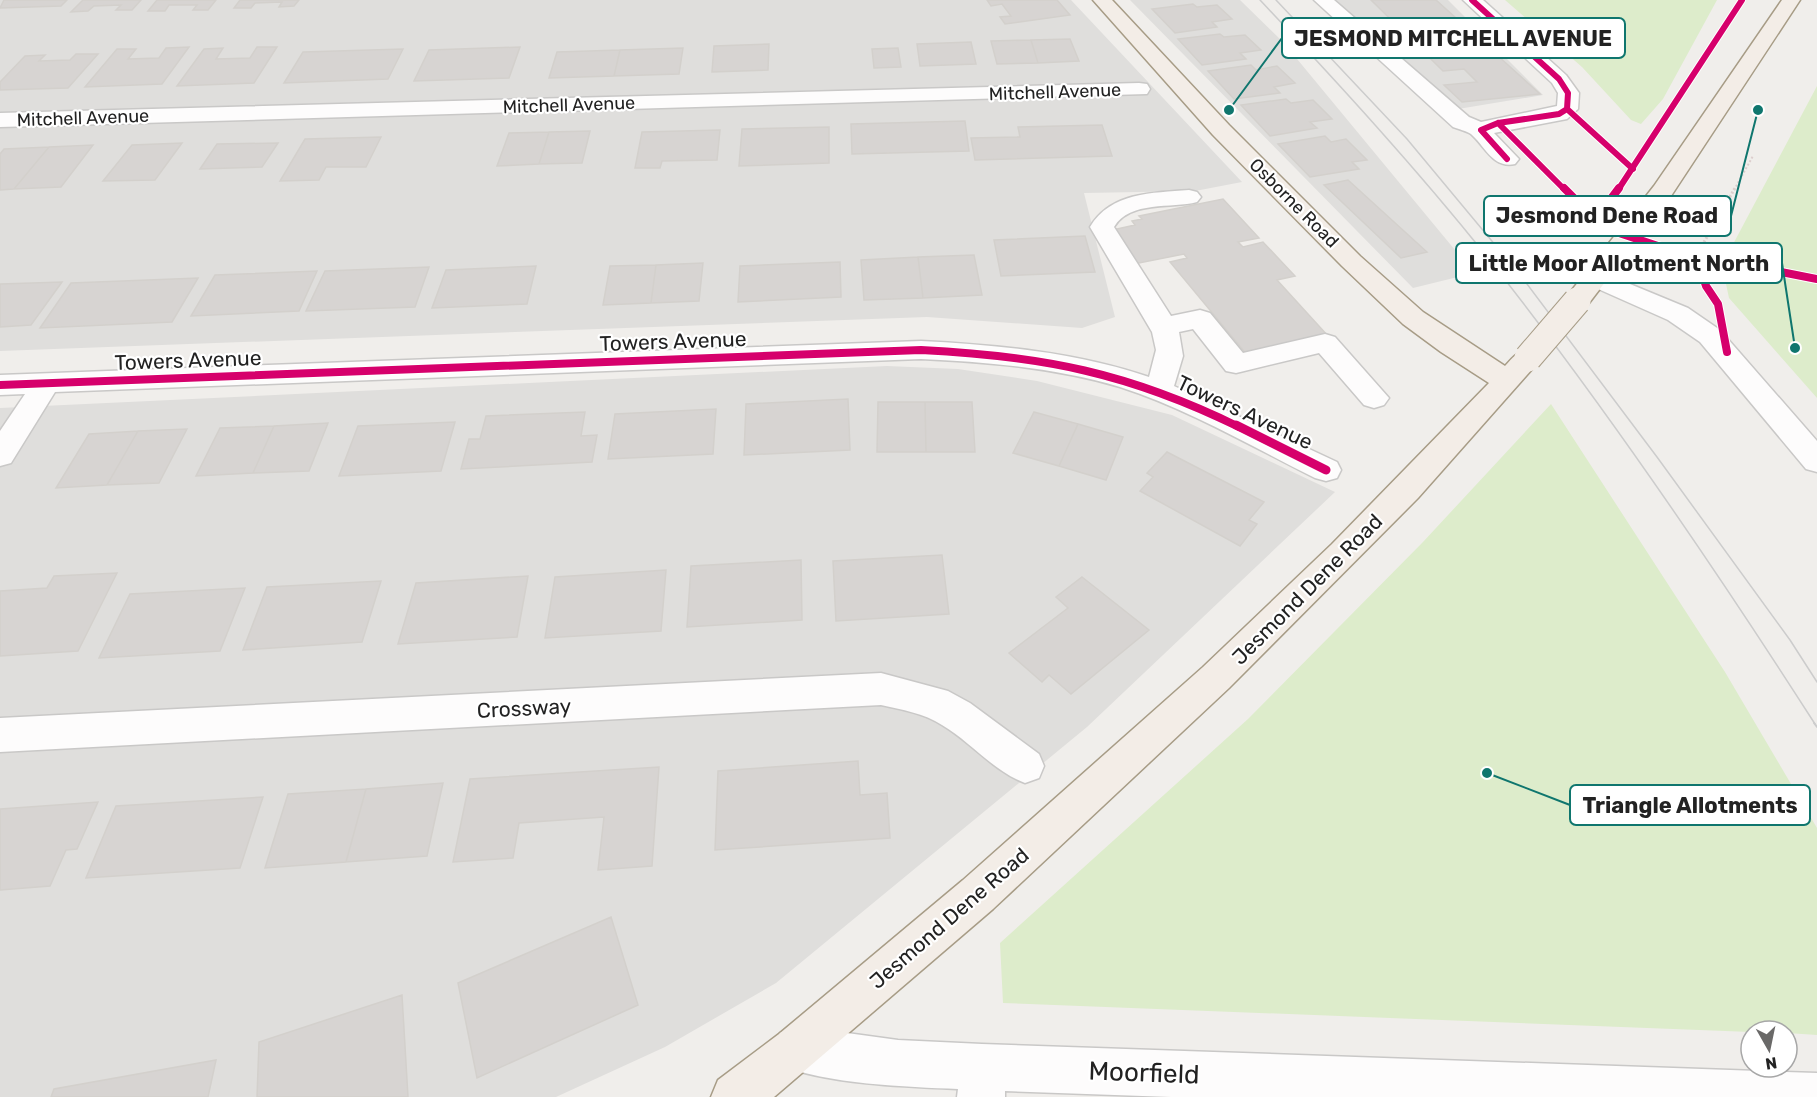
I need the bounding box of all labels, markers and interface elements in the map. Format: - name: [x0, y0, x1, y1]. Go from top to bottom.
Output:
- callout: JESMOND MITCHELL AVENUE: [1282, 18, 1625, 58]
- text: JESMOND MITCHELL AVENUE: [1294, 25, 1612, 52]
- street label: Mitchell Avenue: [988, 79, 1122, 105]
- street label: Mitchell Avenue: [502, 92, 636, 118]
- street label: Mitchell Avenue: [16, 105, 150, 131]
- street label: Osborne Road: [1245, 154, 1343, 252]
- callout: Jesmond Dene Road: [1484, 196, 1731, 236]
- text: Jesmond Dene Road: [1496, 202, 1718, 229]
- callout: Little Moor Allotment North: [1456, 243, 1782, 283]
- text: Little Moor Allotment North: [1469, 250, 1769, 277]
- street label: Towers Avenue: [599, 326, 747, 356]
- street label: Towers Avenue: [114, 345, 262, 375]
- street label: Towers Avenue: [1173, 370, 1317, 454]
- street label: Jesmond Dene Road: [1227, 509, 1387, 669]
- street label: Crossway: [476, 693, 572, 723]
- callout: Triangle Allotments: [1570, 785, 1810, 825]
- text: Triangle Allotments: [1582, 792, 1798, 819]
- street label: Jesmond Dene Road: [864, 842, 1034, 994]
- north arrow: [1739, 1019, 1799, 1079]
- text: N: [1764, 1053, 1778, 1074]
- street label: Moorfield: [1088, 1056, 1200, 1090]

